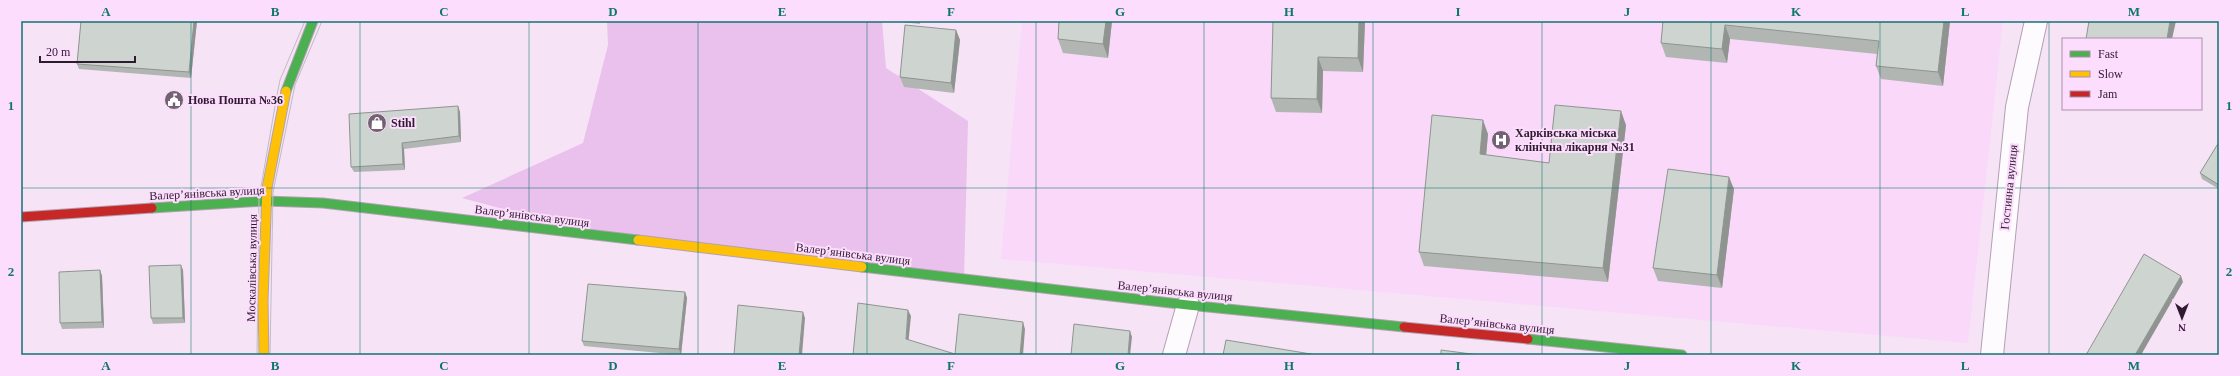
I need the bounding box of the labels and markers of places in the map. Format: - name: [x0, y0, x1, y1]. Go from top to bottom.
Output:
- public building icon: Нова Пошта №36: [163, 89, 185, 111]
- place label: Нова Пошта №36: [188, 93, 283, 107]
- shop icon: Stihl: [366, 112, 388, 134]
- place label: Stihl: [391, 116, 416, 130]
- place label: Харківська міська клінічна лікарня №31: [1515, 126, 1635, 154]
- hospital icon: Харківська міська клінічна лікарня №31: [1490, 129, 1512, 151]

